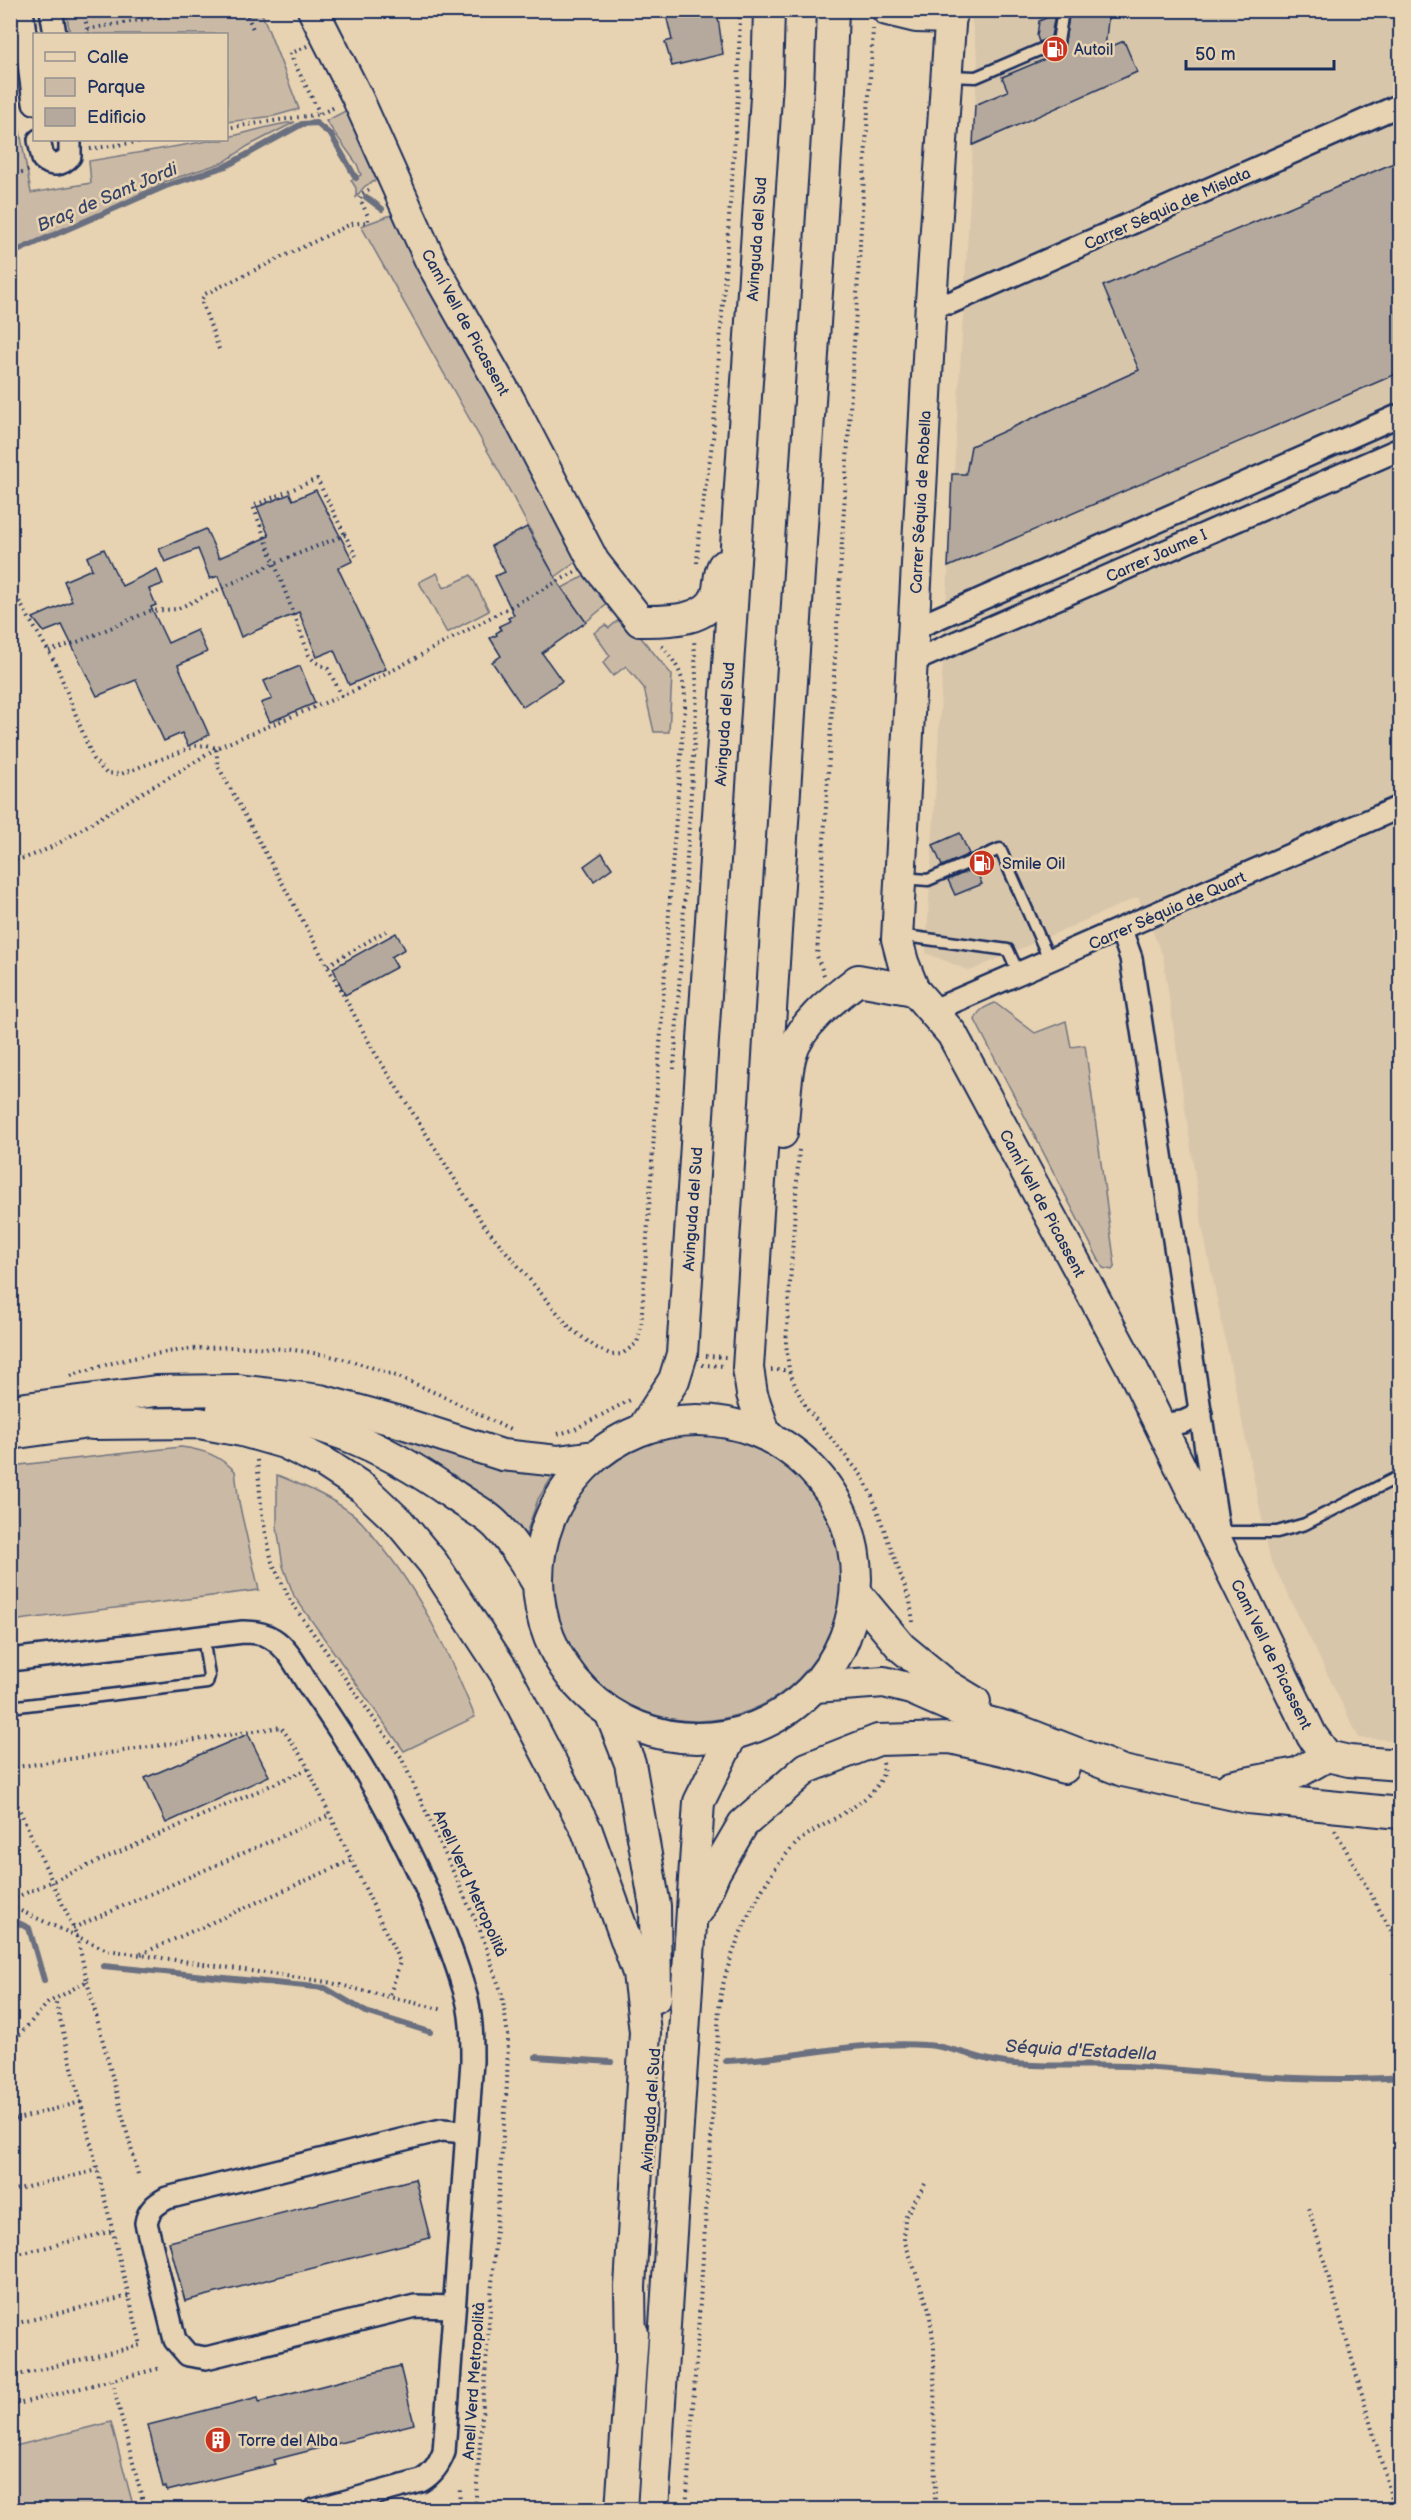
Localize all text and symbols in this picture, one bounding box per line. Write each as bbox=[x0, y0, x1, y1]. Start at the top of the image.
legend bbox=[33, 33, 228, 141]
scale bar bbox=[1186, 33, 1334, 71]
fuel station icon: Autoil bbox=[1040, 34, 1070, 64]
place label: Autoil bbox=[1074, 41, 1113, 60]
text: 50 m bbox=[1195, 44, 1236, 65]
text: Calle bbox=[87, 47, 129, 68]
text: Parque bbox=[87, 77, 145, 98]
text: Edificio bbox=[87, 107, 146, 128]
water label: Braç de Sant Jordi bbox=[34, 158, 181, 236]
street label: Carrer Séquia de Mislata bbox=[1081, 164, 1254, 255]
street label: Avinguda del Sud bbox=[744, 176, 771, 302]
street label: Camí Vell de Picassent bbox=[417, 246, 513, 399]
street label: Carrer Séquia de Robella bbox=[907, 410, 936, 594]
street label: Carrer Jaume I bbox=[1103, 526, 1210, 587]
street label: Avinguda del Sud bbox=[712, 661, 739, 787]
fuel station icon: Smile Oil bbox=[967, 848, 997, 878]
place label: Smile Oil bbox=[1002, 855, 1065, 874]
street label: Carrer Séquia de Quart bbox=[1086, 868, 1249, 955]
street label: Camí Vell de Picassent bbox=[995, 1127, 1089, 1281]
street label: Avinguda del Sud bbox=[680, 1146, 707, 1272]
street label: Camí Vell de Picassent bbox=[1226, 1577, 1315, 1733]
street label: Anell Verd Metropolità bbox=[429, 1807, 511, 1960]
water label: Séquia d'Estadella bbox=[1005, 2036, 1157, 2065]
street label: Avinguda del Sud bbox=[638, 2047, 665, 2173]
street label: Anell Verd Metropolità bbox=[459, 2301, 489, 2461]
building icon: Torre del Alba bbox=[203, 2425, 233, 2455]
place label: Torre del Alba bbox=[238, 2432, 338, 2451]

